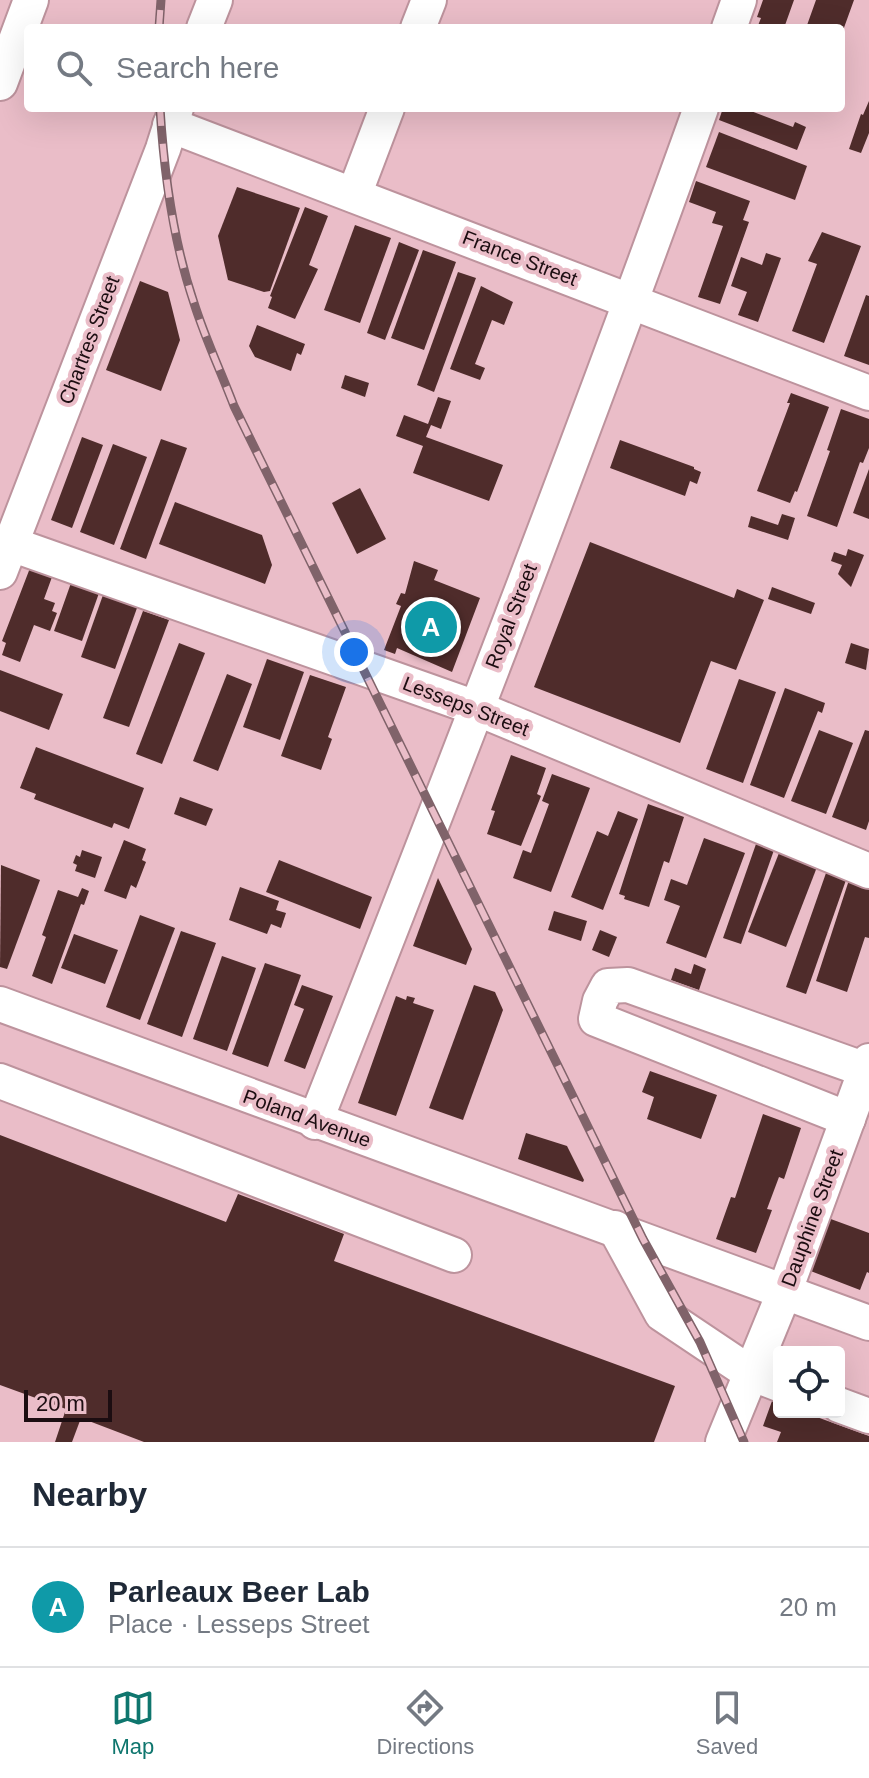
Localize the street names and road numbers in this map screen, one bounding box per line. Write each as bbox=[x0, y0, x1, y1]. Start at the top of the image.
street label: France Street bbox=[459, 226, 581, 290]
street label: Chartres Street bbox=[54, 272, 124, 407]
street label: Royal Street bbox=[481, 560, 541, 671]
street label: Lesseps Street bbox=[400, 672, 533, 740]
street label: Poland Avenue bbox=[240, 1085, 374, 1151]
street label: Dauphine Street bbox=[777, 1146, 847, 1290]

